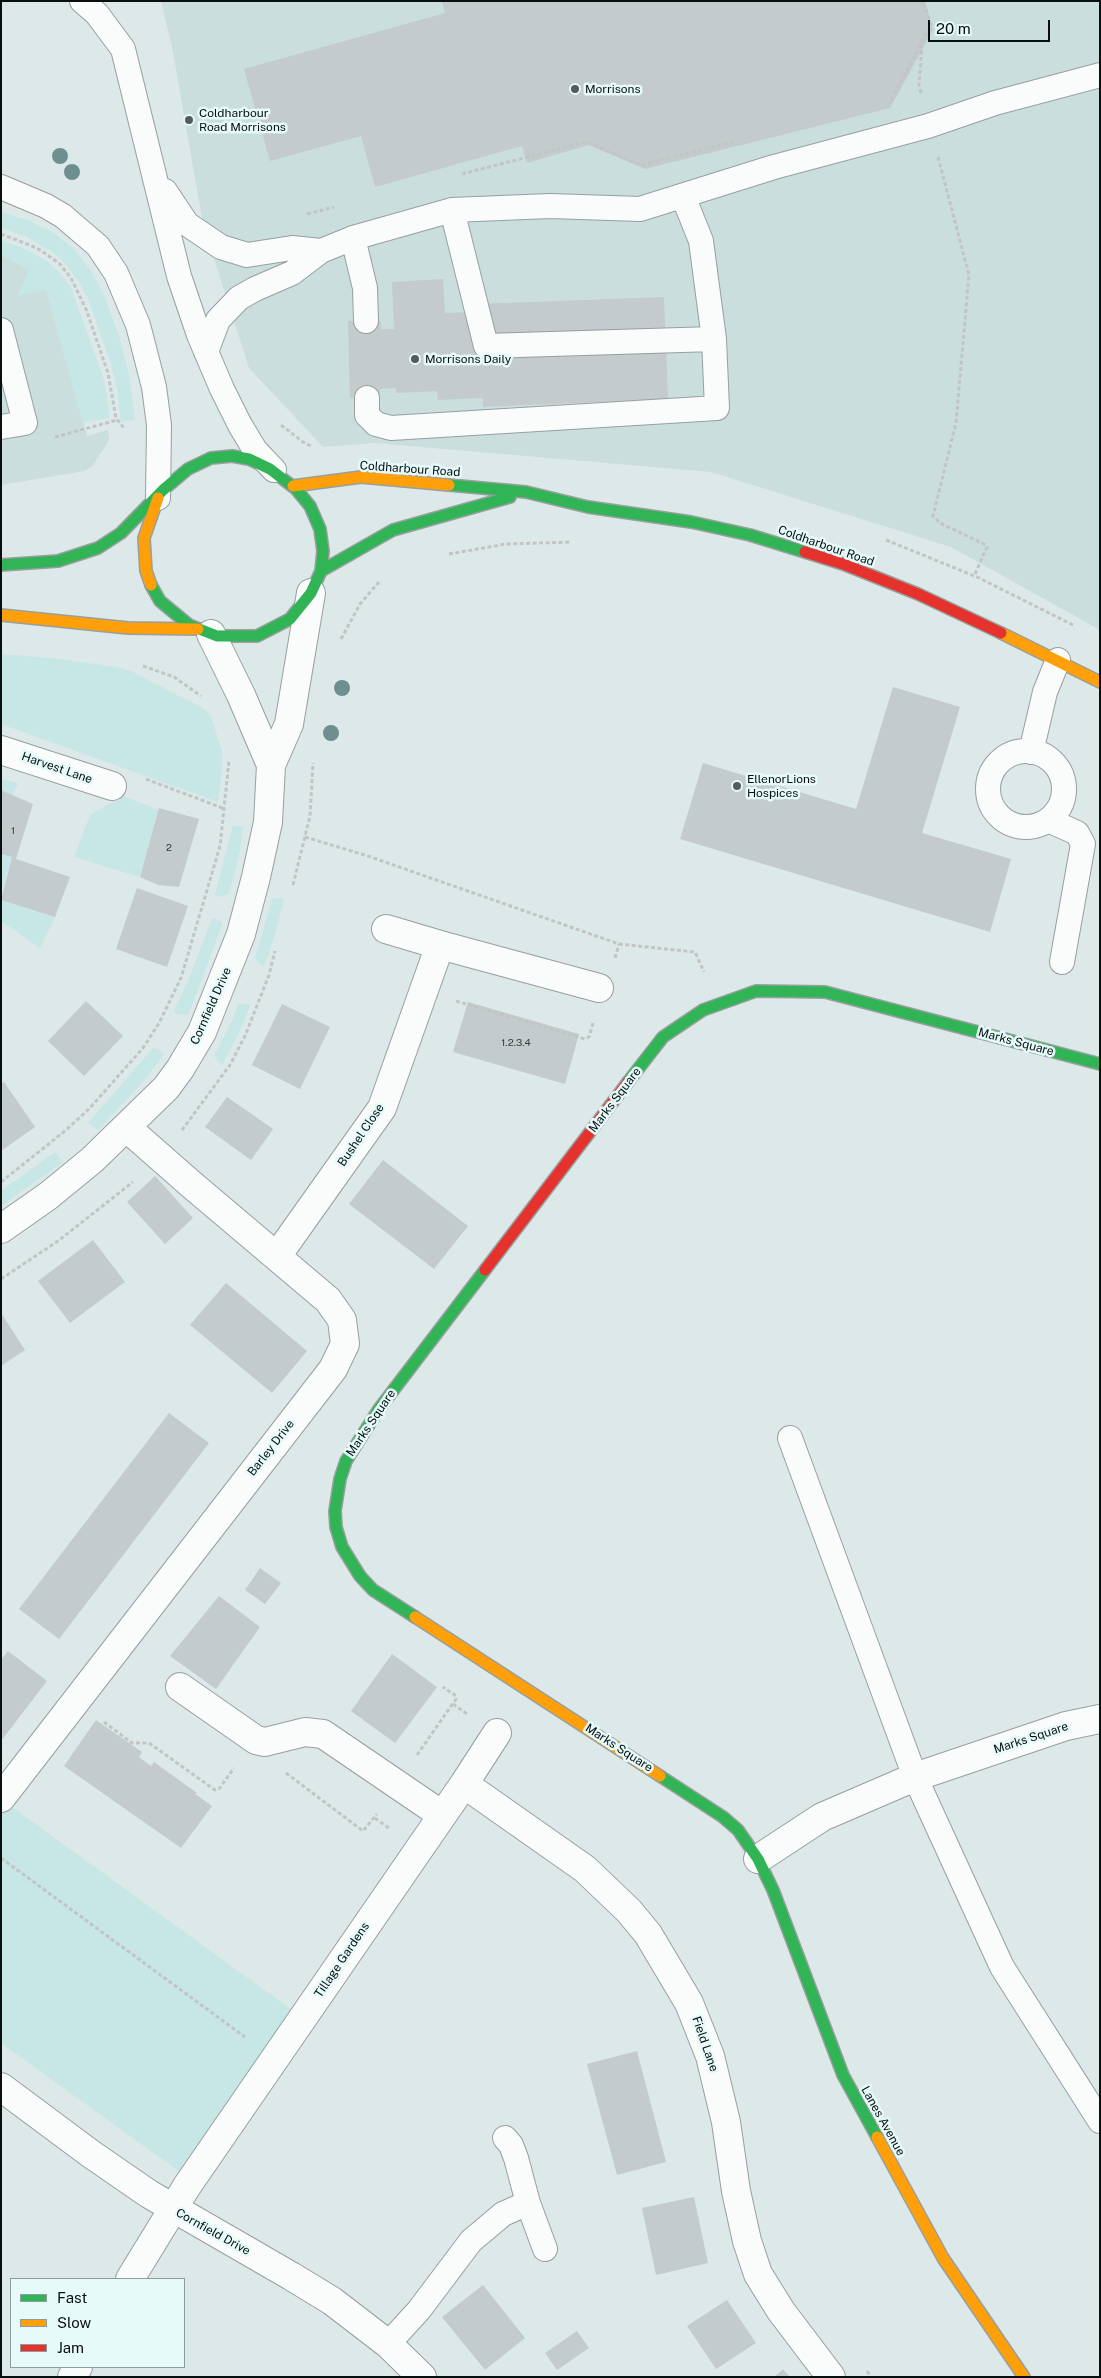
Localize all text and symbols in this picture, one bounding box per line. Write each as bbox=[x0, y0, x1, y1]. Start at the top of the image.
scale bar bbox=[931, 10, 1054, 42]
text: 20 m bbox=[936, 20, 971, 37]
place label: Morrisons bbox=[585, 82, 640, 96]
marker: Morrisons bbox=[569, 83, 581, 95]
place label: Coldharbour Road Morrisons bbox=[199, 106, 286, 134]
marker: Coldharbour Road Morrisons bbox=[183, 114, 195, 126]
place label: Morrisons Daily bbox=[425, 352, 511, 366]
marker: Morrisons Daily bbox=[409, 353, 421, 365]
street label: Coldharbour Road bbox=[359, 458, 461, 480]
street label: Coldharbour Road bbox=[776, 523, 876, 569]
street label: Harvest Lane bbox=[20, 749, 94, 787]
place label: EllenorLions Hospices bbox=[747, 772, 816, 800]
marker: EllenorLions Hospices bbox=[731, 780, 743, 792]
house number: 1 bbox=[11, 825, 15, 837]
house number: 2 bbox=[166, 842, 172, 854]
street label: Cornfield Drive bbox=[188, 965, 234, 1047]
street label: Marks Square bbox=[977, 1025, 1055, 1059]
house number: 1.2.3.4 bbox=[501, 1037, 531, 1049]
street label: Marks Square bbox=[586, 1065, 644, 1135]
street label: Bushel Close bbox=[335, 1101, 387, 1169]
street label: Marks Square bbox=[343, 1387, 399, 1459]
street label: Barley Drive bbox=[245, 1417, 297, 1479]
street label: Marks Square bbox=[992, 1719, 1070, 1757]
street label: Marks Square bbox=[583, 1721, 655, 1775]
street label: Tillage Gardens bbox=[311, 1920, 373, 2000]
street label: Field Lane bbox=[689, 2015, 721, 2073]
street label: Lanes Avenue bbox=[858, 2084, 908, 2158]
street label: Cornfield Drive bbox=[173, 2206, 253, 2258]
legend bbox=[10, 2278, 185, 2368]
text: Fast bbox=[57, 2289, 87, 2306]
text: Slow bbox=[57, 2314, 91, 2331]
text: Jam bbox=[57, 2339, 84, 2356]

